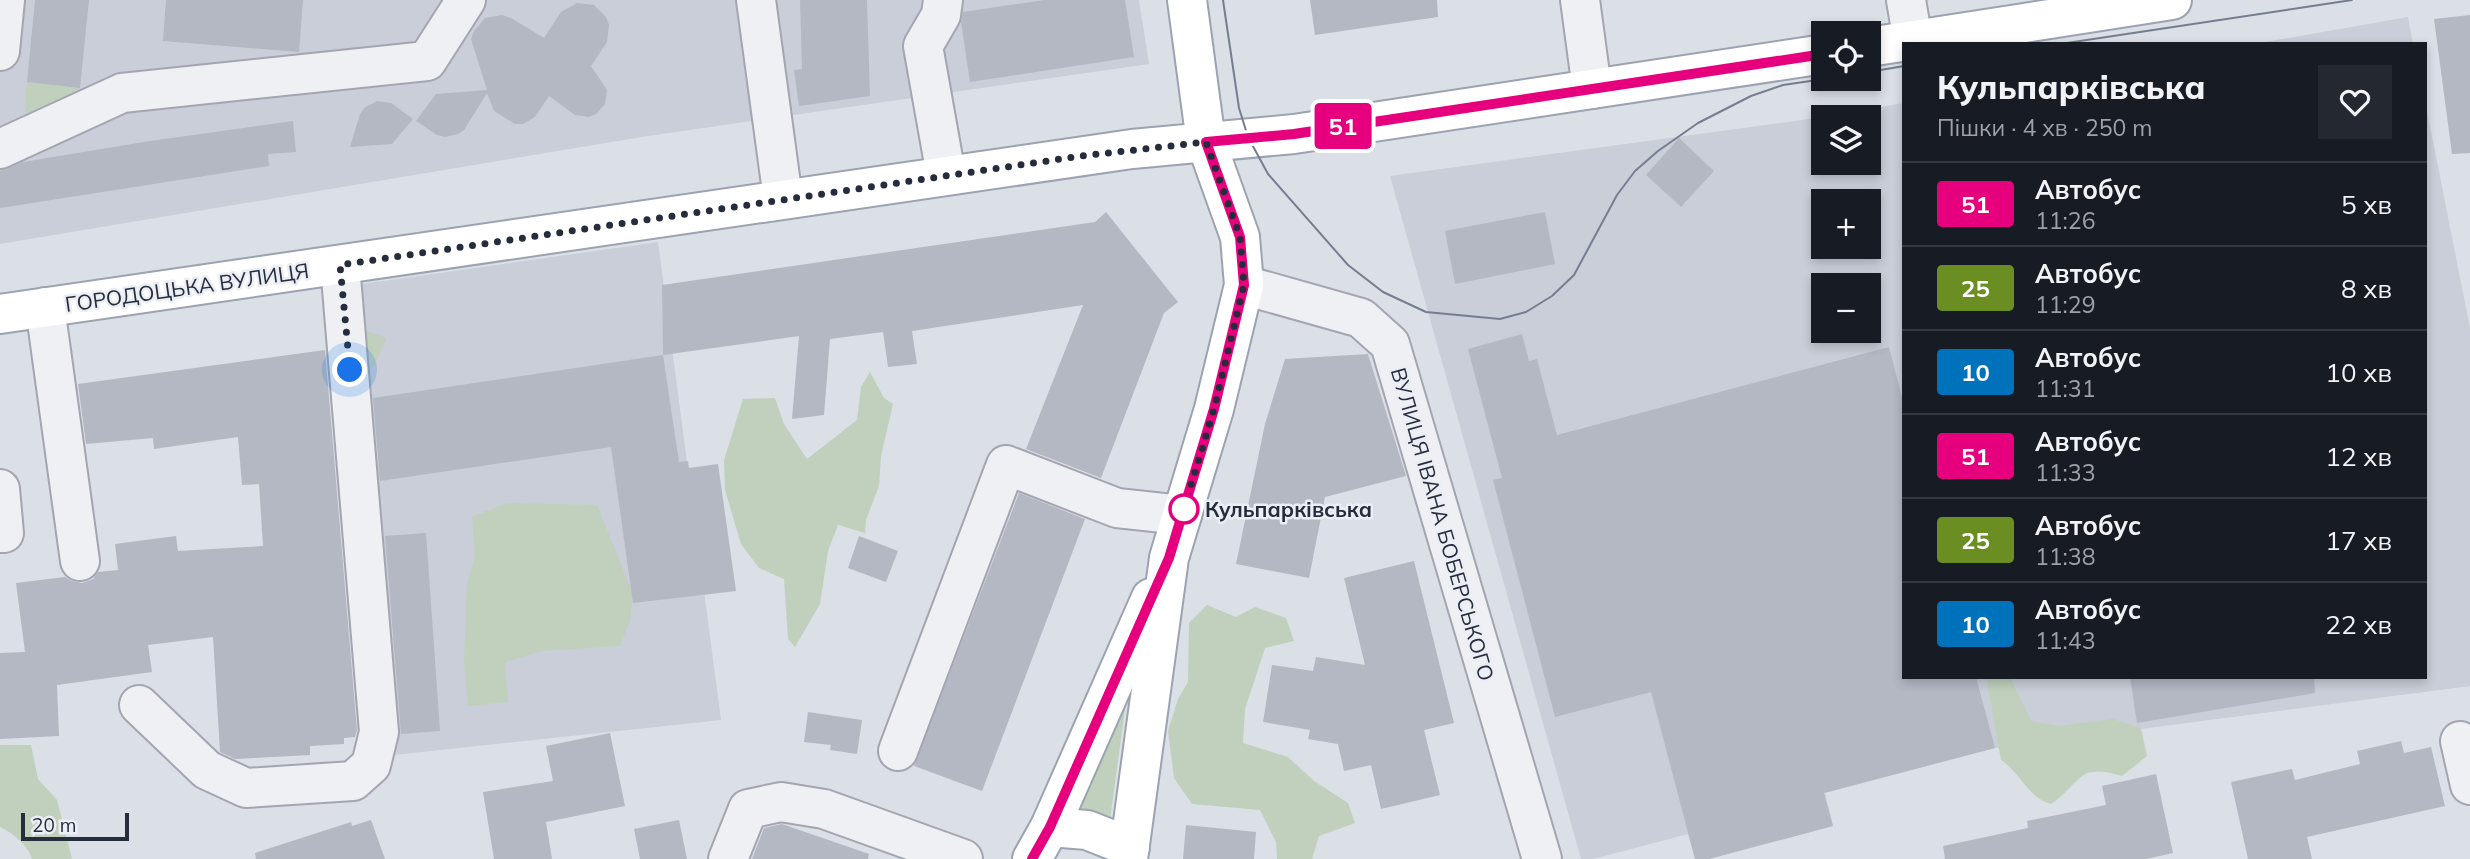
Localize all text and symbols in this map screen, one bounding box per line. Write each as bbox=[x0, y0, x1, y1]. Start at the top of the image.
map controls bbox=[1811, 21, 1881, 343]
button: locate bbox=[1811, 21, 1881, 91]
button: heart bbox=[2318, 65, 2392, 139]
text: Кульпарківська bbox=[1937, 66, 2205, 107]
line badge: 51 bbox=[1312, 103, 1374, 149]
button: layers bbox=[1811, 105, 1881, 175]
text: 51 bbox=[1329, 111, 1357, 141]
text: Пішки · 4 хв · 250 m bbox=[1937, 113, 2153, 142]
text: Автобус bbox=[2035, 173, 2141, 206]
text: 5 хв bbox=[2341, 188, 2392, 221]
button: + bbox=[1811, 189, 1881, 259]
text: 51 bbox=[1961, 189, 1990, 219]
text: 11:26 bbox=[2035, 206, 2095, 235]
street label: ГОРОДОЦЬКА ВУЛИЦЯ bbox=[63, 257, 311, 317]
text: Автобус bbox=[2035, 257, 2141, 290]
text: 8 хв bbox=[2341, 272, 2392, 305]
button: − bbox=[1811, 273, 1881, 343]
text: 25 bbox=[1961, 273, 1990, 303]
text: 11:29 bbox=[2035, 290, 2095, 319]
text: Автобус bbox=[2035, 341, 2141, 374]
your location bbox=[332, 352, 367, 387]
text: 10 хв bbox=[2325, 356, 2392, 389]
text: 10 bbox=[1961, 357, 1990, 387]
street label: ВУЛИЦЯ ІВАНА БОБЕРСЬКОГО bbox=[1386, 364, 1500, 684]
text: 11:31 bbox=[2035, 374, 2095, 403]
text: Автобус bbox=[2035, 425, 2141, 458]
text: 12 хв bbox=[2325, 440, 2392, 473]
text: 51 bbox=[1961, 441, 1990, 471]
text: 11:33 bbox=[2035, 458, 2095, 487]
marker: Кульпарківська bbox=[1169, 494, 1199, 524]
place label: Кульпарківська bbox=[1205, 496, 1372, 522]
text: Автобус bbox=[2035, 509, 2141, 542]
text: 17 хв bbox=[2325, 524, 2392, 557]
text: 25 bbox=[1961, 525, 1990, 555]
text: 11:38 bbox=[2035, 542, 2095, 571]
text: Автобус bbox=[2035, 593, 2141, 626]
text: 22 хв bbox=[2325, 608, 2392, 641]
text: 10 bbox=[1961, 609, 1990, 639]
text: 11:43 bbox=[2035, 626, 2095, 655]
scale bar bbox=[21, 810, 130, 842]
text: 20 m bbox=[32, 813, 76, 837]

